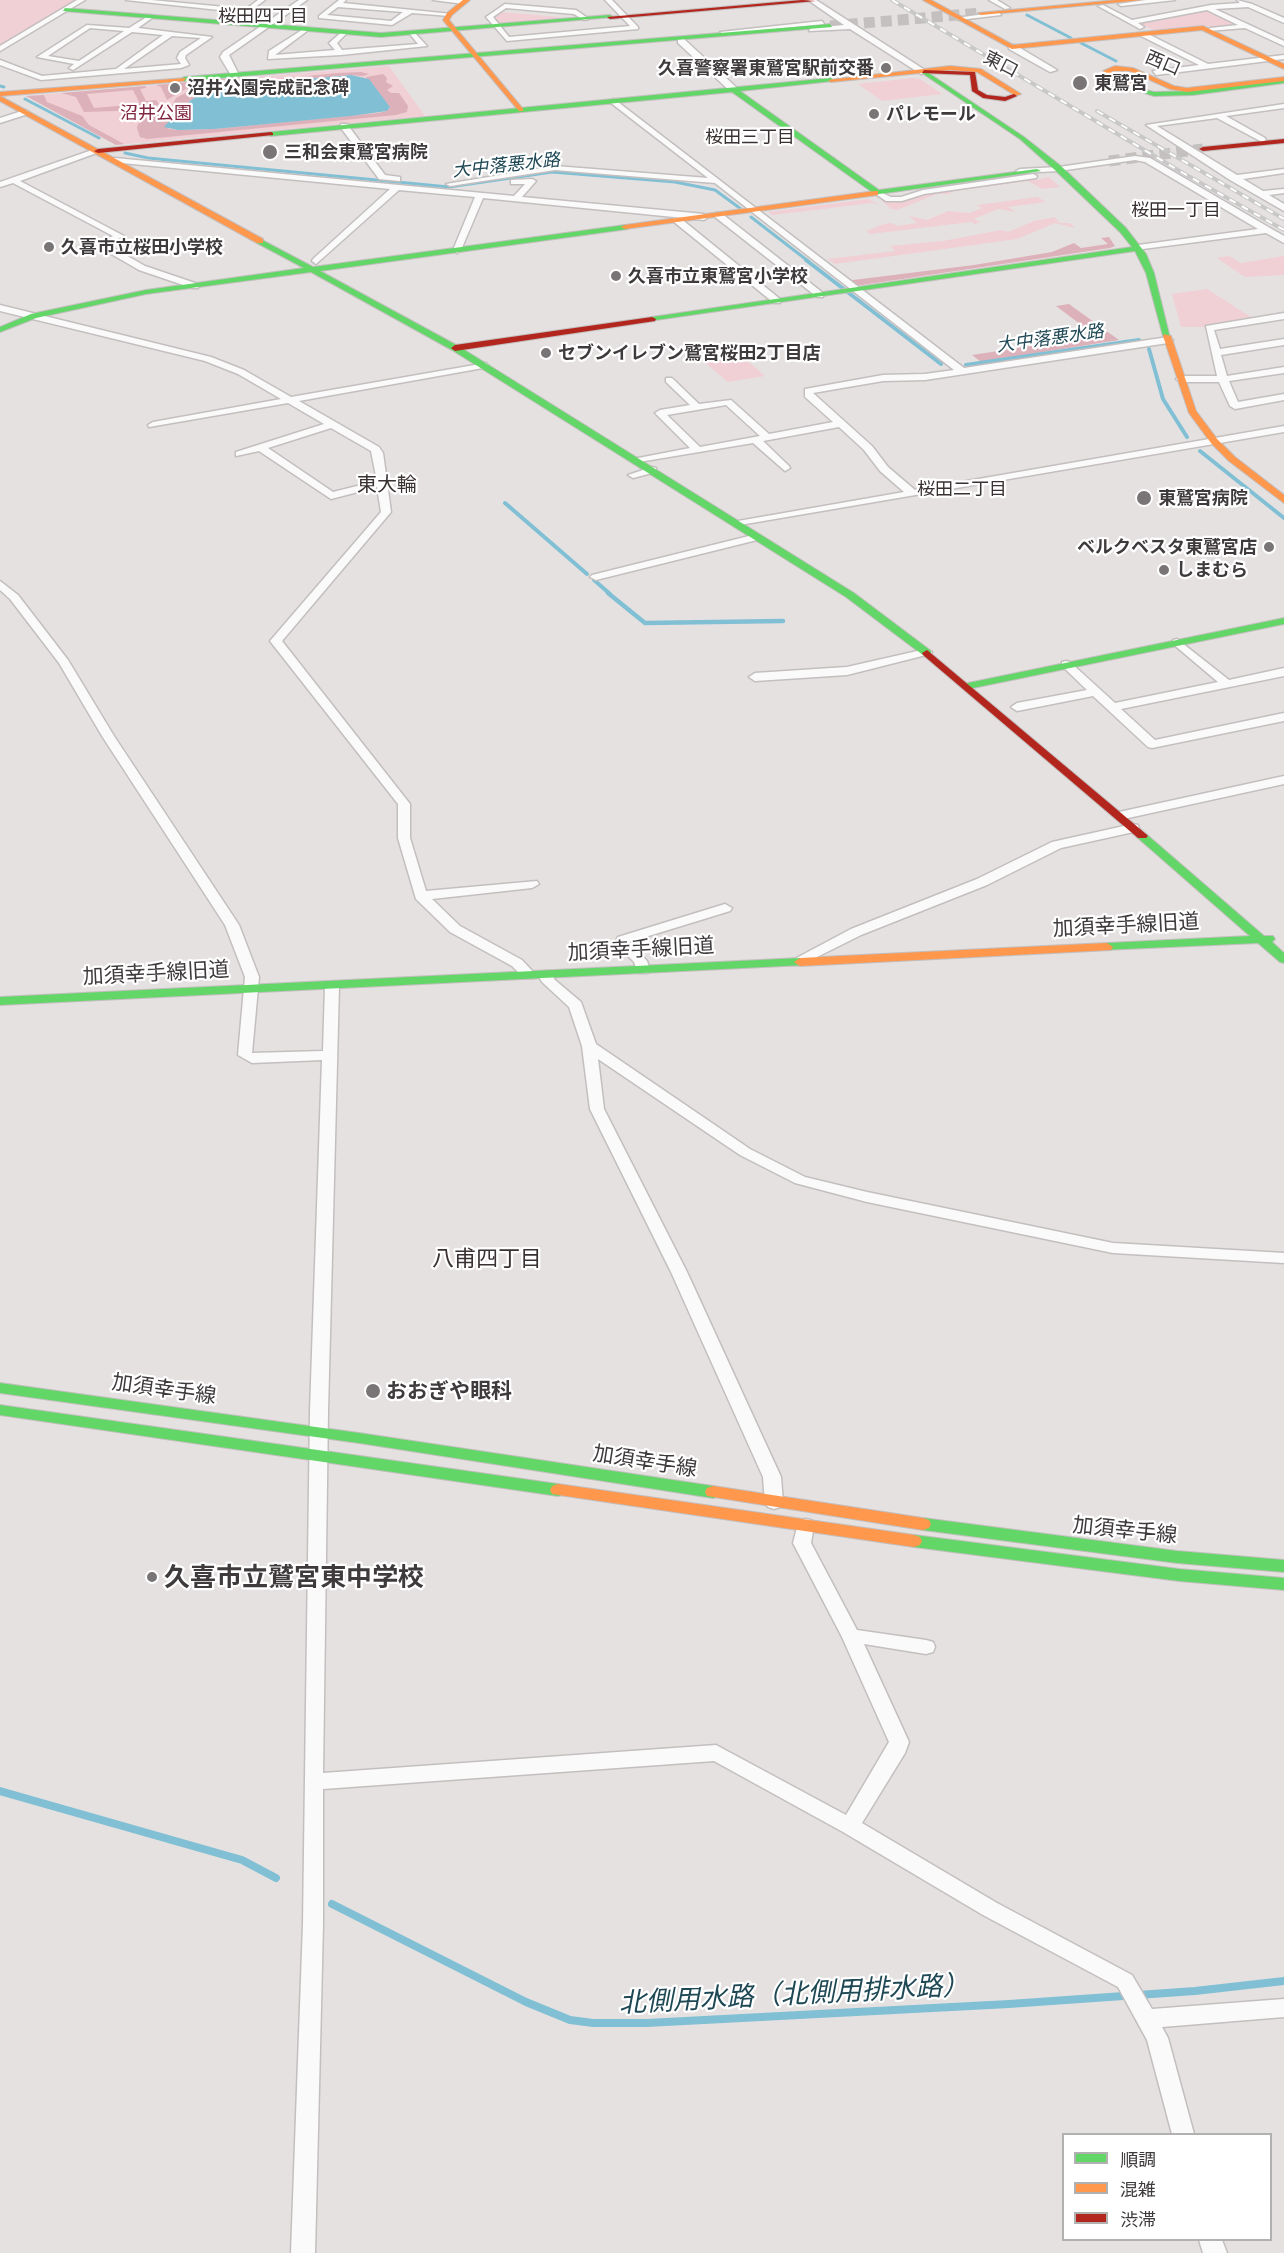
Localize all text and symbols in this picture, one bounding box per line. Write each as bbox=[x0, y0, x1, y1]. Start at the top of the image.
district label: 桜田四丁目 bbox=[218, 5, 308, 27]
street label: 東口 bbox=[980, 46, 1022, 82]
street label: 西口 bbox=[1142, 46, 1184, 80]
place label: 久喜警察署東鷲宮駅前交番 bbox=[658, 57, 874, 79]
marker: 久喜警察署東鷲宮駅前交番 bbox=[879, 61, 893, 75]
place label: 東鷲宮 bbox=[1094, 72, 1148, 94]
marker: 東鷲宮 bbox=[1071, 74, 1089, 92]
place label: 沼井公園完成記念碑 bbox=[187, 77, 349, 99]
marker: 沼井公園完成記念碑 bbox=[168, 81, 182, 95]
park label: 沼井公園 bbox=[120, 102, 192, 124]
place label: パレモール bbox=[886, 103, 976, 125]
marker: パレモール bbox=[867, 107, 881, 121]
district label: 桜田三丁目 bbox=[705, 126, 795, 148]
place label: 三和会東鷲宮病院 bbox=[284, 141, 428, 163]
marker: 三和会東鷲宮病院 bbox=[261, 143, 279, 161]
water label: 大中落悪水路 bbox=[451, 149, 561, 181]
district label: 桜田一丁目 bbox=[1131, 199, 1221, 221]
place label: 久喜市立桜田小学校 bbox=[61, 236, 223, 258]
marker: 久喜市立桜田小学校 bbox=[42, 240, 56, 254]
place label: 久喜市立東鷲宮小学校 bbox=[628, 265, 808, 287]
marker: 久喜市立東鷲宮小学校 bbox=[609, 269, 623, 283]
water label: 大中落悪水路 bbox=[995, 320, 1105, 356]
place label: セブンイレブン鷲宮桜田2丁目店 bbox=[558, 342, 820, 364]
marker: セブンイレブン鷲宮桜田2丁目店 bbox=[539, 346, 553, 360]
district label: 東大輪 bbox=[357, 472, 417, 496]
district label: 桜田二丁目 bbox=[917, 478, 1007, 500]
place label: 東鷲宮病院 bbox=[1158, 487, 1248, 509]
marker: 東鷲宮病院 bbox=[1135, 489, 1153, 507]
place label: ベルクベスタ東鷲宮店 bbox=[1077, 536, 1257, 558]
marker: ベルクベスタ東鷲宮店 bbox=[1262, 540, 1276, 554]
place label: しまむら bbox=[1176, 559, 1248, 581]
marker: しまむら bbox=[1157, 563, 1171, 577]
street label: 加須幸手線旧道 bbox=[1052, 909, 1200, 941]
street label: 加須幸手線旧道 bbox=[567, 933, 715, 965]
street label: 加須幸手線旧道 bbox=[82, 957, 230, 989]
district label: 八甫四丁目 bbox=[432, 1246, 542, 1272]
street label: 加須幸手線 bbox=[110, 1369, 218, 1409]
place label: おおぎや眼科 bbox=[386, 1378, 512, 1404]
marker: おおぎや眼科 bbox=[364, 1382, 382, 1400]
street label: 加須幸手線 bbox=[591, 1440, 699, 1482]
street label: 加須幸手線 bbox=[1071, 1512, 1179, 1548]
place label: 久喜市立鷲宮東中学校 bbox=[164, 1561, 424, 1593]
marker: 久喜市立鷲宮東中学校 bbox=[145, 1570, 159, 1584]
water label: 北側用水路（北側用排水路） bbox=[618, 1969, 970, 2019]
legend bbox=[1062, 2133, 1272, 2241]
text: 順調 bbox=[1120, 2148, 1156, 2170]
text: 混雑 bbox=[1120, 2178, 1156, 2200]
text: 渋滞 bbox=[1120, 2208, 1156, 2230]

